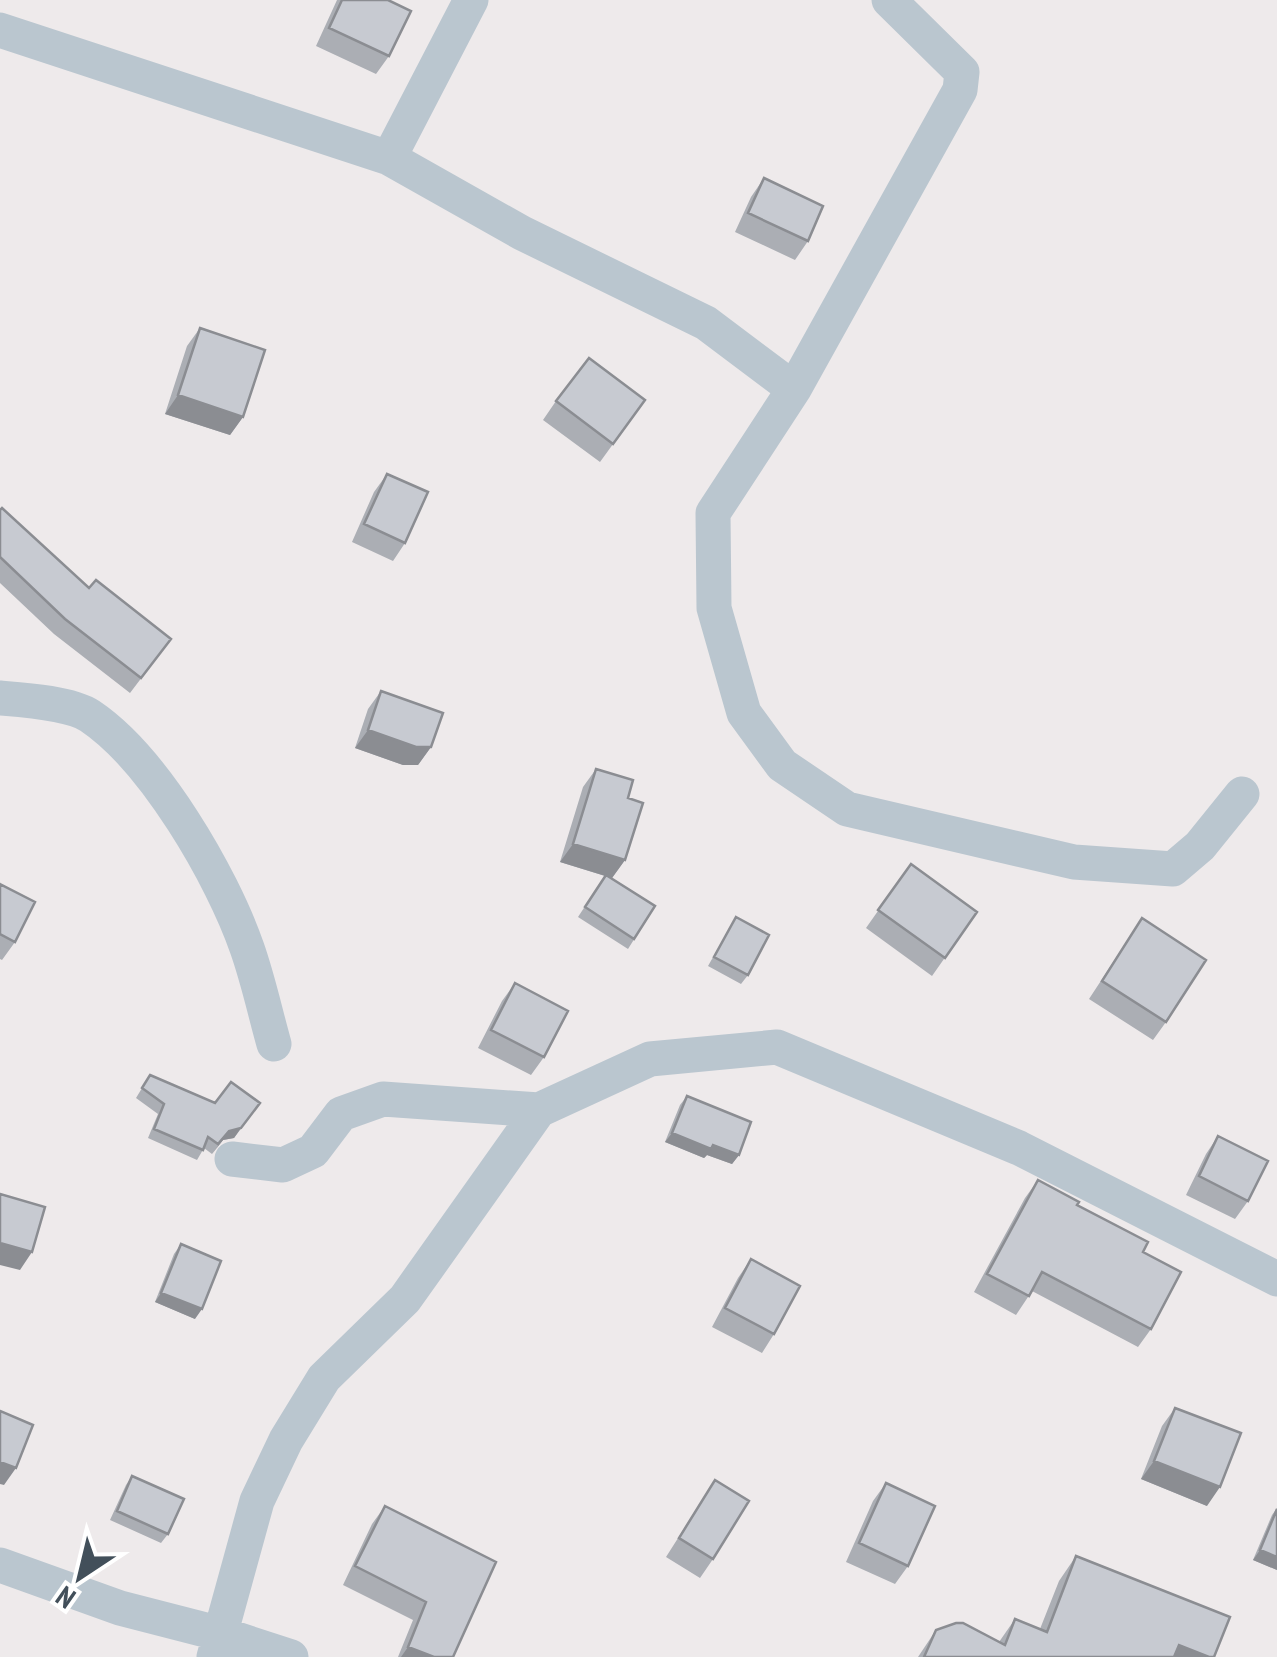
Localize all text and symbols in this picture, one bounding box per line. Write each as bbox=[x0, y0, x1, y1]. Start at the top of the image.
north arrow bbox=[30, 1527, 130, 1627]
text: N bbox=[49, 1578, 82, 1617]

